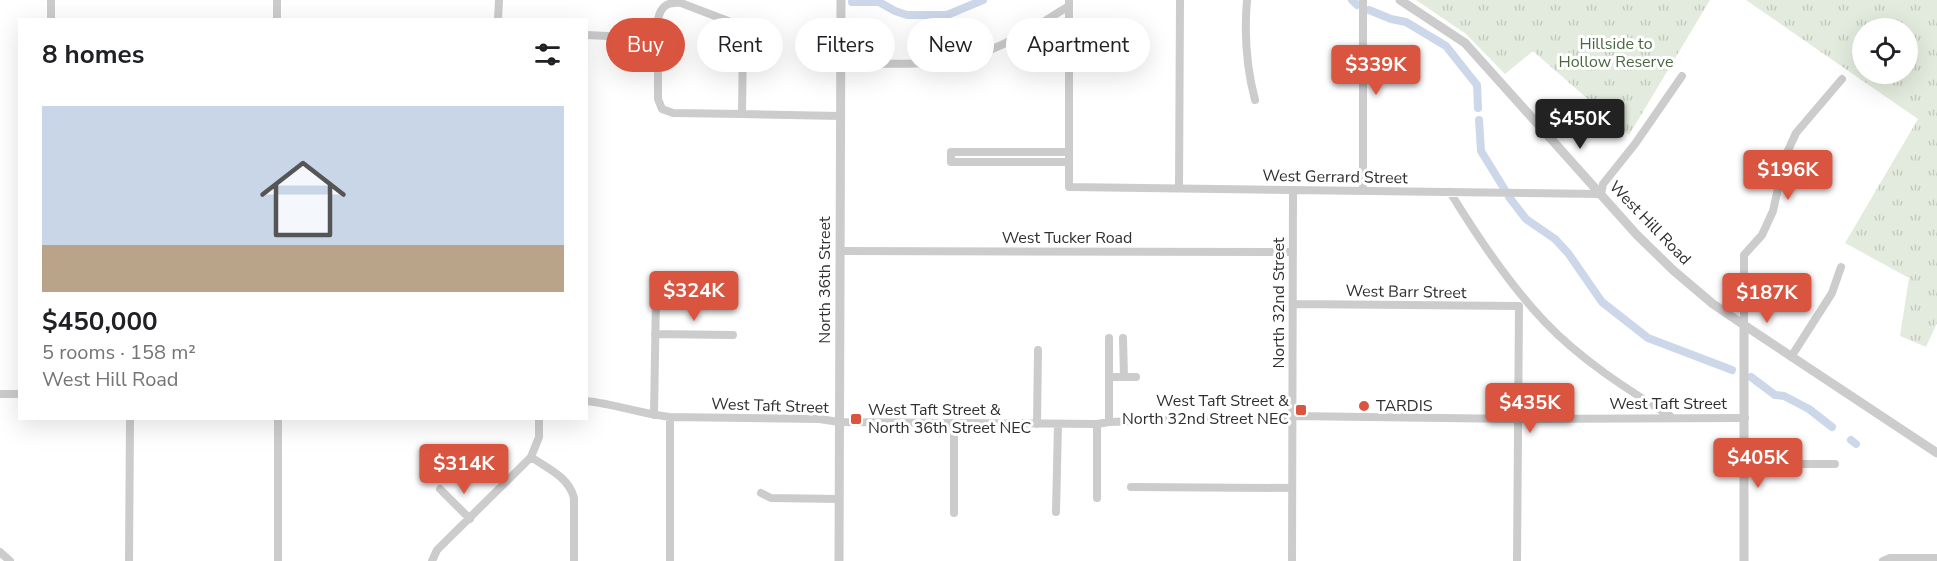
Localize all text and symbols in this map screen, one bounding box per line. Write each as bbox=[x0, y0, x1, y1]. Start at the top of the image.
chip: Buy bbox=[606, 18, 685, 72]
chip: Rent bbox=[697, 18, 783, 72]
chip: Filters bbox=[795, 18, 895, 72]
chip: New bbox=[907, 18, 994, 72]
chip: Apartment bbox=[1006, 18, 1150, 72]
map controls bbox=[1852, 18, 1918, 84]
button: locate bbox=[1852, 18, 1918, 84]
park label: Hillside to Hollow Reserve bbox=[1559, 33, 1673, 73]
text: 8 homes bbox=[42, 37, 144, 72]
icon: filters bbox=[531, 38, 564, 71]
pin: $339K bbox=[1334, 45, 1418, 96]
text: $339K bbox=[1345, 51, 1407, 78]
pin: $450K bbox=[1538, 99, 1622, 150]
text: $450K bbox=[1549, 105, 1611, 132]
icon: home bbox=[249, 145, 357, 253]
pin: $196K bbox=[1746, 150, 1830, 201]
text: $196K bbox=[1757, 156, 1819, 183]
street label: West Gerrard Street bbox=[1262, 165, 1408, 189]
street label: West Hill Road bbox=[1604, 176, 1696, 270]
street label: North 36th Street bbox=[814, 216, 836, 344]
street label: West Tucker Road bbox=[1002, 227, 1132, 249]
street label: North 32nd Street bbox=[1268, 237, 1290, 369]
pin: $324K bbox=[652, 271, 736, 322]
pin: $187K bbox=[1725, 273, 1809, 324]
text: $324K bbox=[663, 277, 725, 304]
text: $187K bbox=[1736, 279, 1798, 306]
street label: West Barr Street bbox=[1345, 280, 1467, 304]
text: $450,000 bbox=[42, 304, 158, 339]
text: 5 rooms · 158 m² bbox=[42, 339, 196, 366]
text: West Hill Road bbox=[42, 366, 179, 393]
pin: $435K bbox=[1488, 383, 1572, 434]
text: $435K bbox=[1499, 389, 1561, 416]
place label: West Taft Street & North 32nd Street NEC bbox=[1122, 390, 1289, 430]
street label: West Taft Street bbox=[711, 393, 830, 419]
street label: West Taft Street bbox=[1609, 393, 1727, 415]
place label: TARDIS bbox=[1376, 395, 1433, 417]
place label: West Taft Street & North 36th Street NEC bbox=[868, 399, 1032, 439]
marker: TARDIS bbox=[1357, 399, 1371, 413]
marker: West Taft Street & North 32nd Street NEC bbox=[1294, 403, 1308, 417]
marker: West Taft Street & North 36th Street NEC bbox=[849, 412, 863, 426]
pin: $405K bbox=[1716, 438, 1800, 489]
pin: $314K bbox=[422, 444, 506, 495]
text: $405K bbox=[1727, 444, 1789, 471]
text: $314K bbox=[433, 450, 495, 477]

